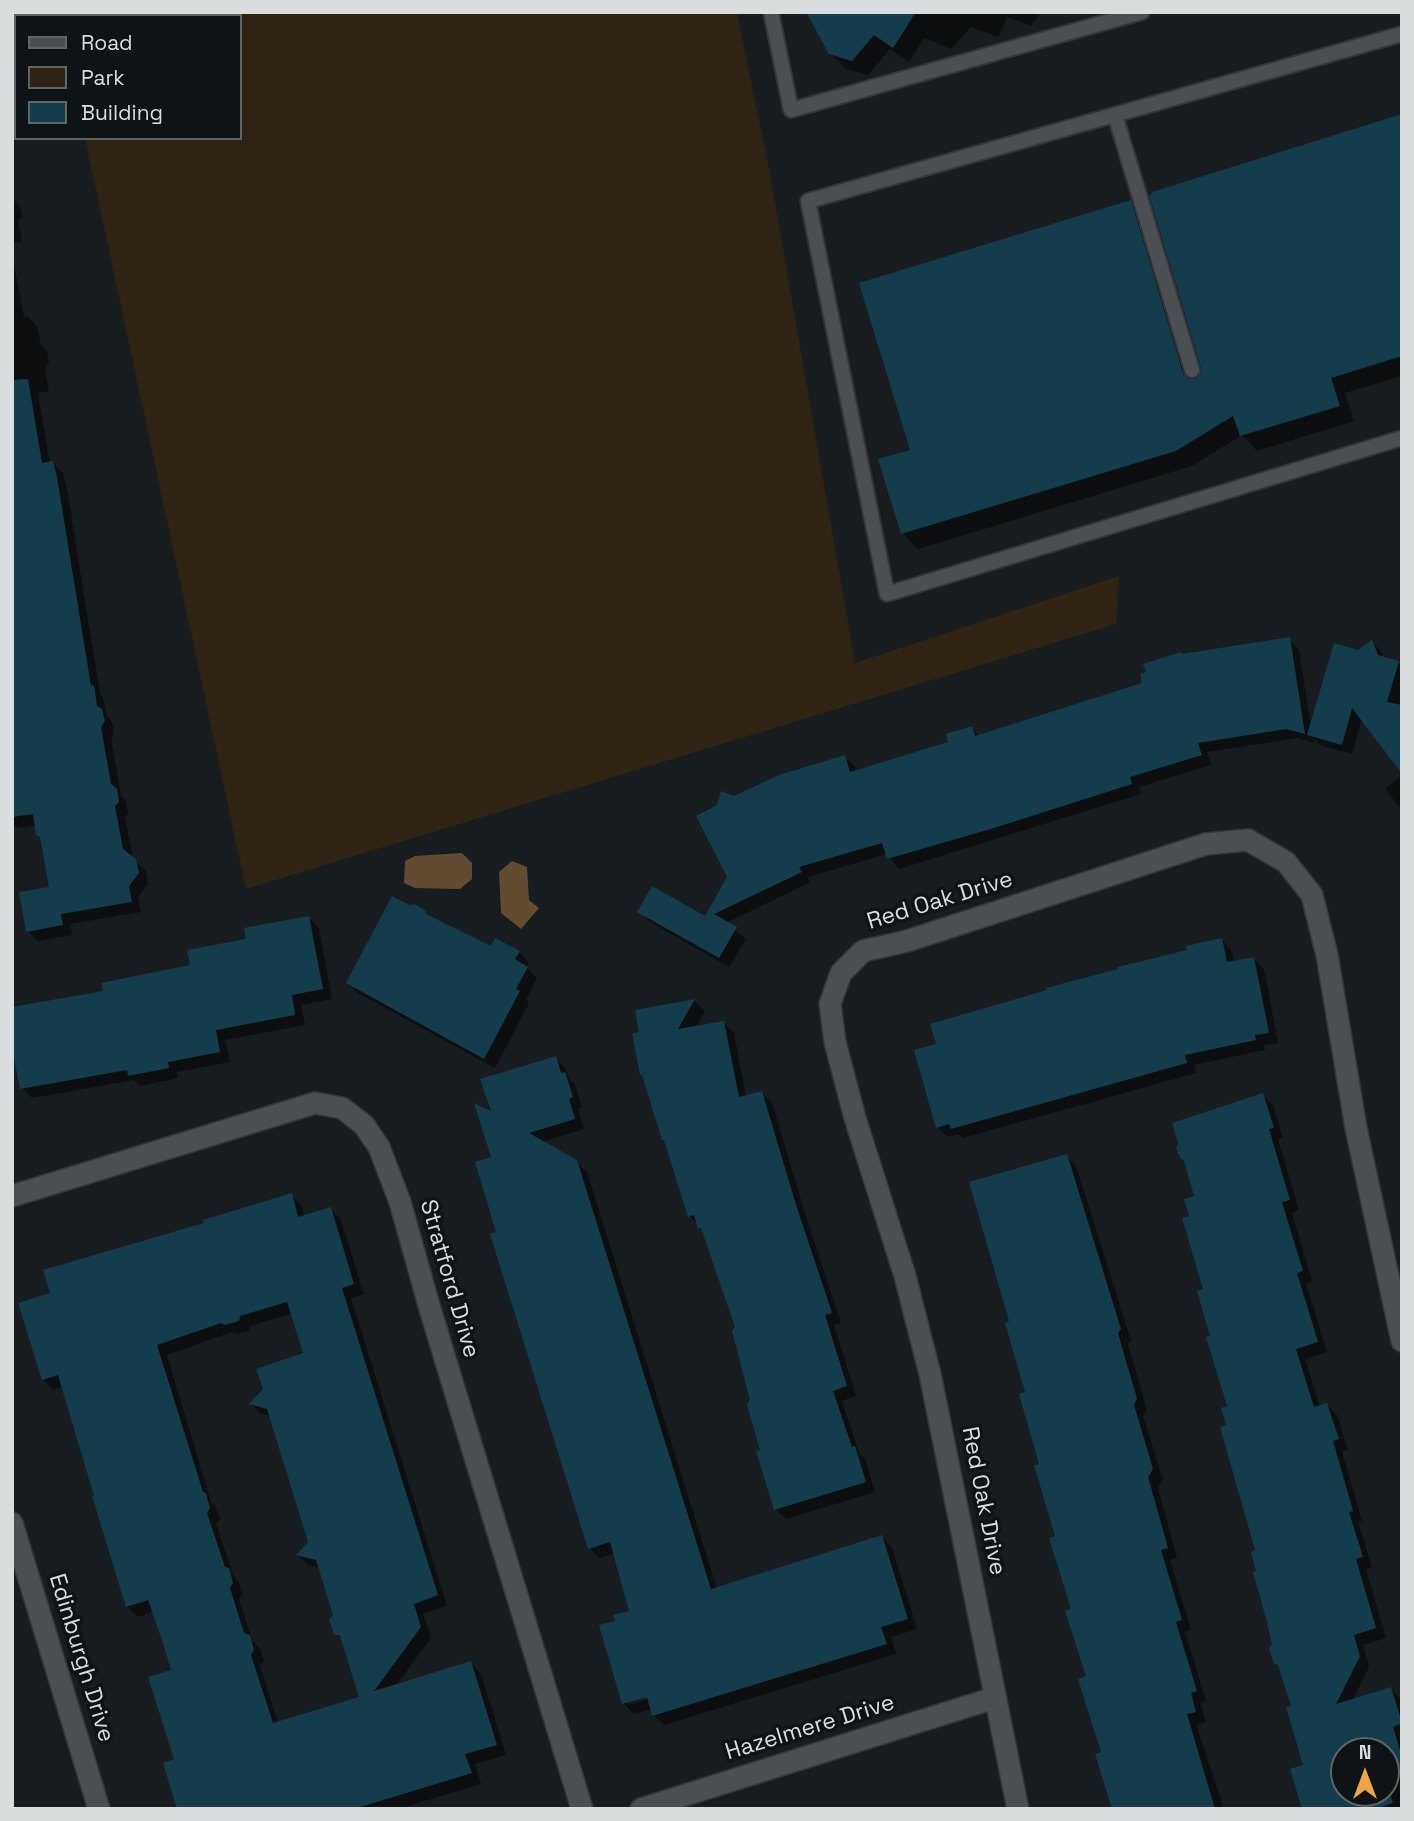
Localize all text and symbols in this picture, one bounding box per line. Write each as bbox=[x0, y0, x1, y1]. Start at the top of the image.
legend bbox=[14, 14, 242, 140]
text: Road bbox=[81, 29, 133, 56]
text: Park bbox=[81, 64, 125, 91]
text: Building bbox=[81, 99, 163, 126]
street label: Red Oak Drive bbox=[864, 866, 1016, 936]
street label: Stratford Drive bbox=[413, 1197, 485, 1361]
street label: Red Oak Drive bbox=[955, 1424, 1011, 1578]
street label: Edinburgh Drive bbox=[42, 1571, 120, 1745]
street label: Hazelmere Drive bbox=[722, 1689, 898, 1767]
north arrow bbox=[1330, 1737, 1400, 1807]
text: N bbox=[1359, 1740, 1371, 1765]

